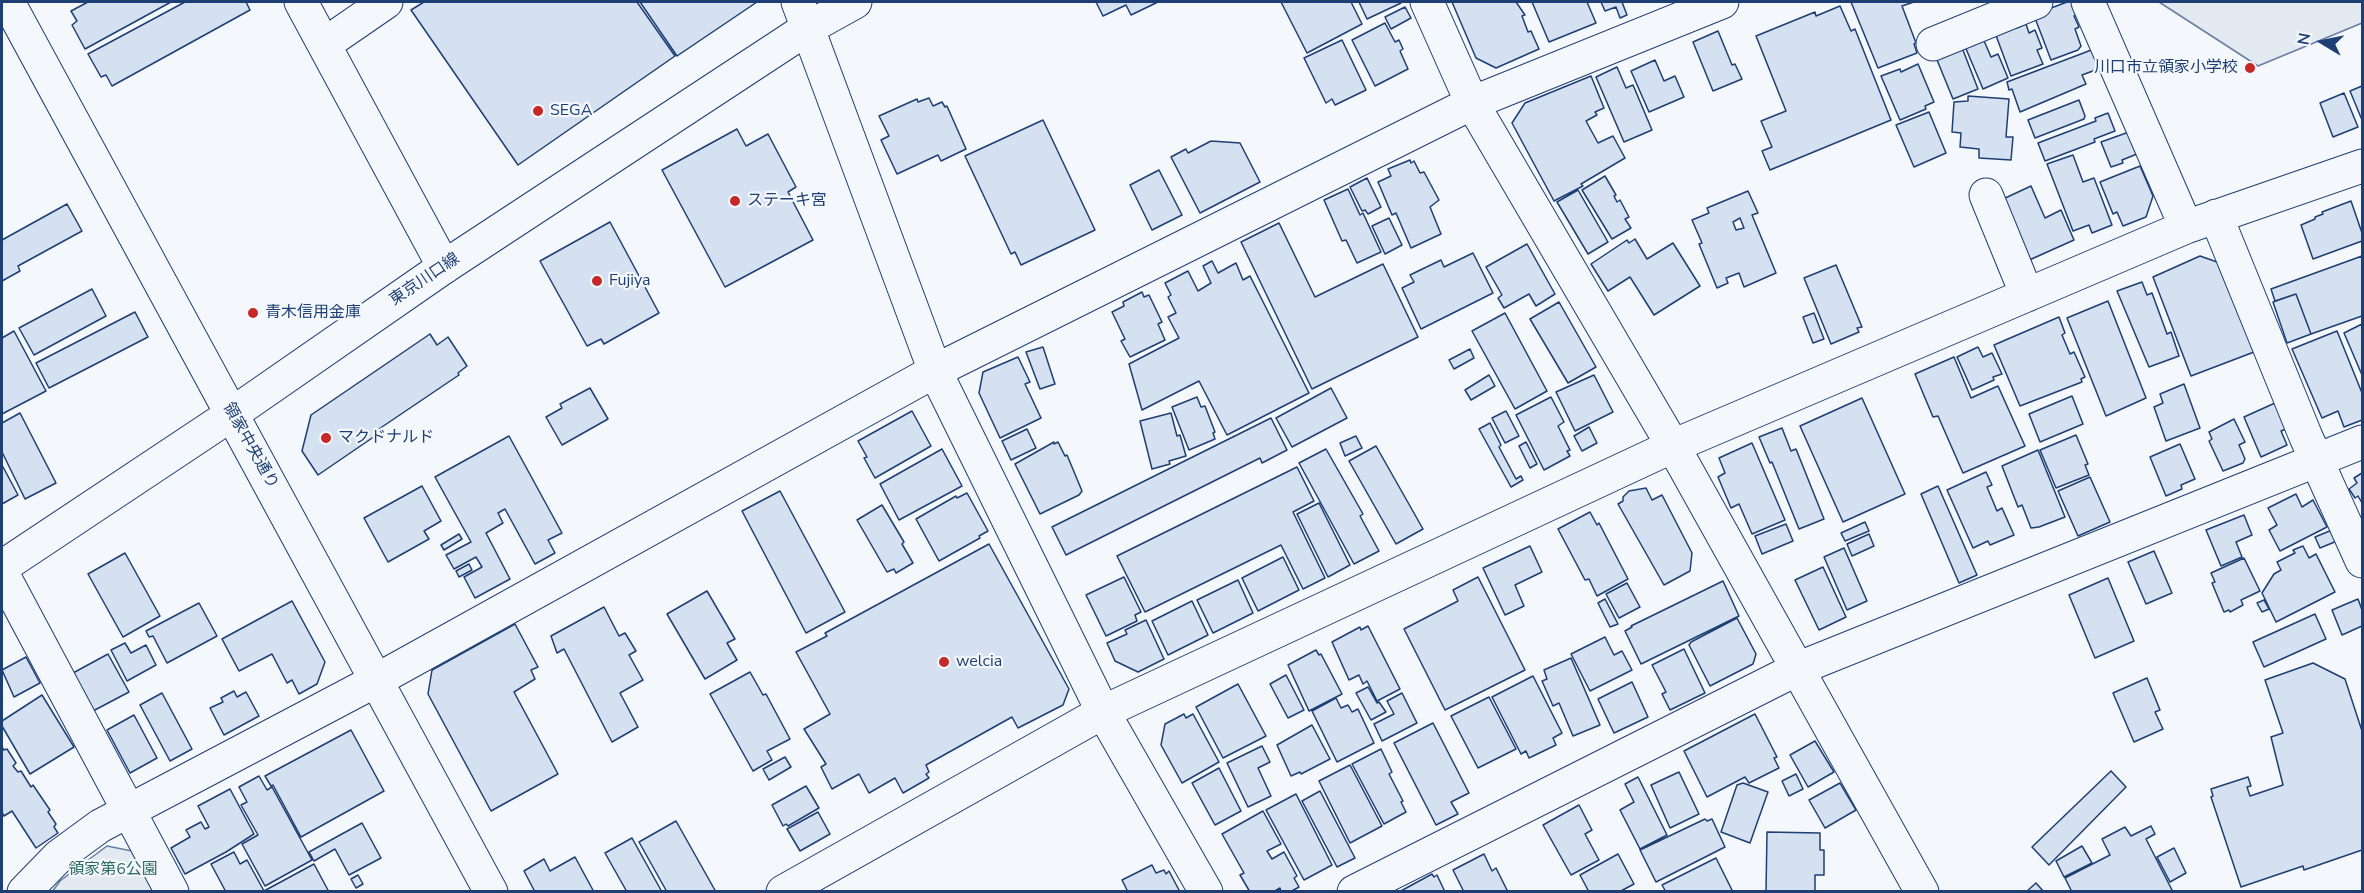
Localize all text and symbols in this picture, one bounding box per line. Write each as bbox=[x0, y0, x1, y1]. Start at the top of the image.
north arrow bbox=[2292, 12, 2352, 72]
text: N bbox=[2292, 31, 2316, 47]
place label: 川口市立領家小学校 bbox=[2094, 58, 2238, 78]
marker: 川口市立領家小学校 bbox=[2243, 61, 2257, 75]
place label: SEGA bbox=[550, 101, 592, 121]
marker: SEGA bbox=[531, 104, 545, 118]
place label: ステーキ宮 bbox=[747, 191, 827, 211]
marker: ステーキ宮 bbox=[728, 194, 742, 208]
street label: 東京川口線 bbox=[386, 250, 464, 310]
place label: Fujiya bbox=[609, 271, 651, 291]
marker: Fujiya bbox=[590, 274, 604, 288]
place label: 青木信用金庫 bbox=[265, 303, 361, 323]
marker: 青木信用金庫 bbox=[246, 306, 260, 320]
street label: 領家中央通り bbox=[218, 399, 282, 493]
place label: マクドナルド bbox=[338, 428, 434, 448]
marker: マクドナルド bbox=[319, 431, 333, 445]
place label: welcia bbox=[956, 652, 1002, 672]
marker: welcia bbox=[937, 655, 951, 669]
park label: 領家第6公園 bbox=[68, 860, 158, 880]

